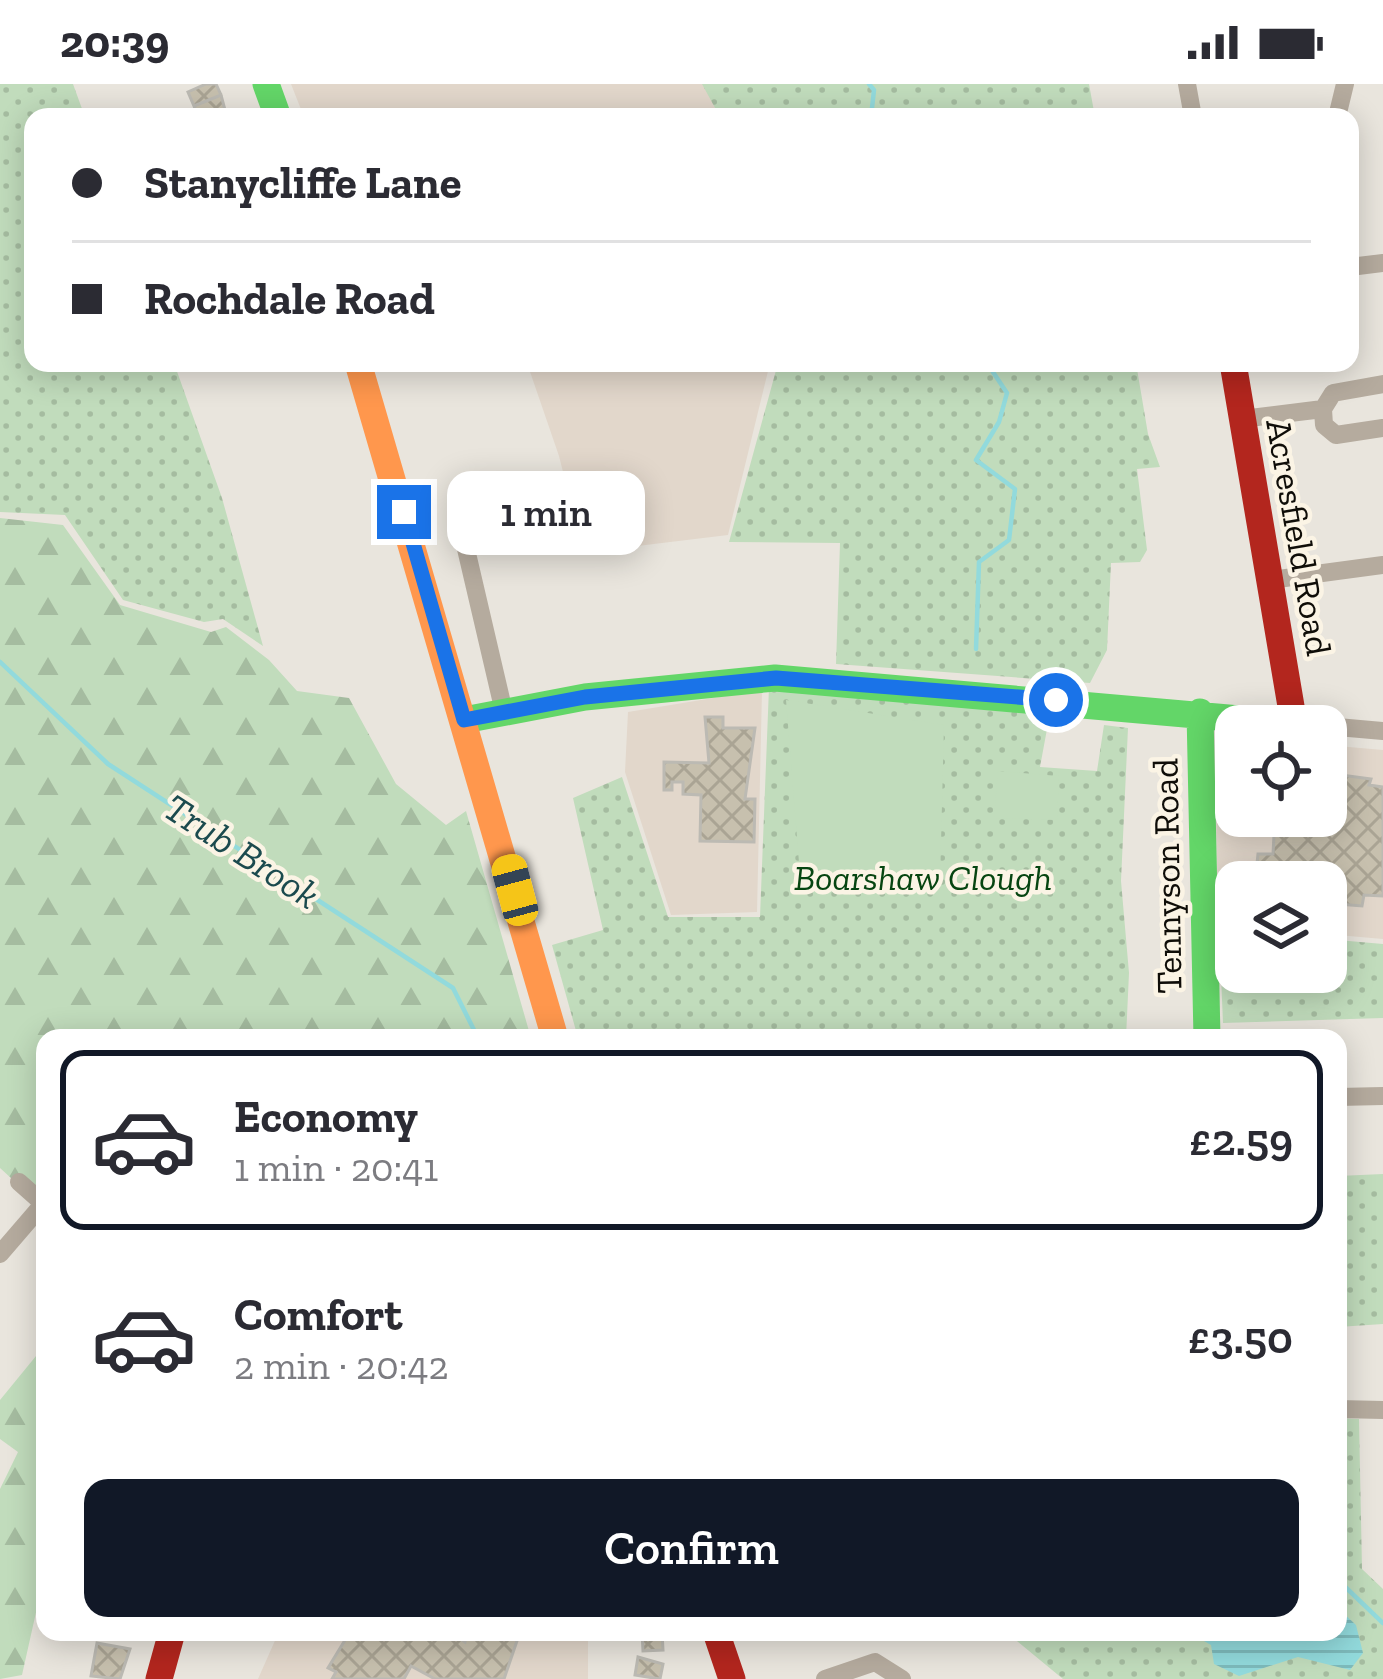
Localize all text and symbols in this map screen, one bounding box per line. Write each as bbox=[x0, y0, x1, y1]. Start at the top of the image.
text: 20:39 bbox=[60, 15, 169, 69]
text: Stanycliffe Lane bbox=[144, 156, 461, 210]
text: Rochdale Road bbox=[144, 272, 435, 326]
street label: Acresfield Road bbox=[1257, 415, 1341, 659]
callout: 1 min bbox=[446, 470, 644, 554]
route end bbox=[377, 485, 431, 539]
text: 1 min bbox=[500, 489, 592, 536]
route start bbox=[1029, 673, 1083, 727]
map controls bbox=[1215, 705, 1347, 993]
button: locate bbox=[1215, 705, 1347, 837]
street label: Tennyson Road bbox=[1143, 758, 1191, 994]
water label: Trub Brook bbox=[156, 783, 328, 919]
car bbox=[488, 851, 542, 929]
park label: Boarshaw Clough bbox=[794, 856, 1052, 899]
button: layers bbox=[1215, 861, 1347, 993]
icon: car bbox=[90, 1086, 198, 1194]
text: Economy bbox=[234, 1090, 418, 1144]
text: £2.59 bbox=[1189, 1113, 1293, 1167]
text: 1 min · 20:41 bbox=[234, 1144, 438, 1191]
icon: car bbox=[90, 1284, 198, 1392]
text: Comfort bbox=[234, 1288, 402, 1342]
text: £3.50 bbox=[1188, 1311, 1293, 1365]
text: 2 min · 20:42 bbox=[234, 1342, 449, 1389]
button: Confirm bbox=[84, 1479, 1299, 1617]

